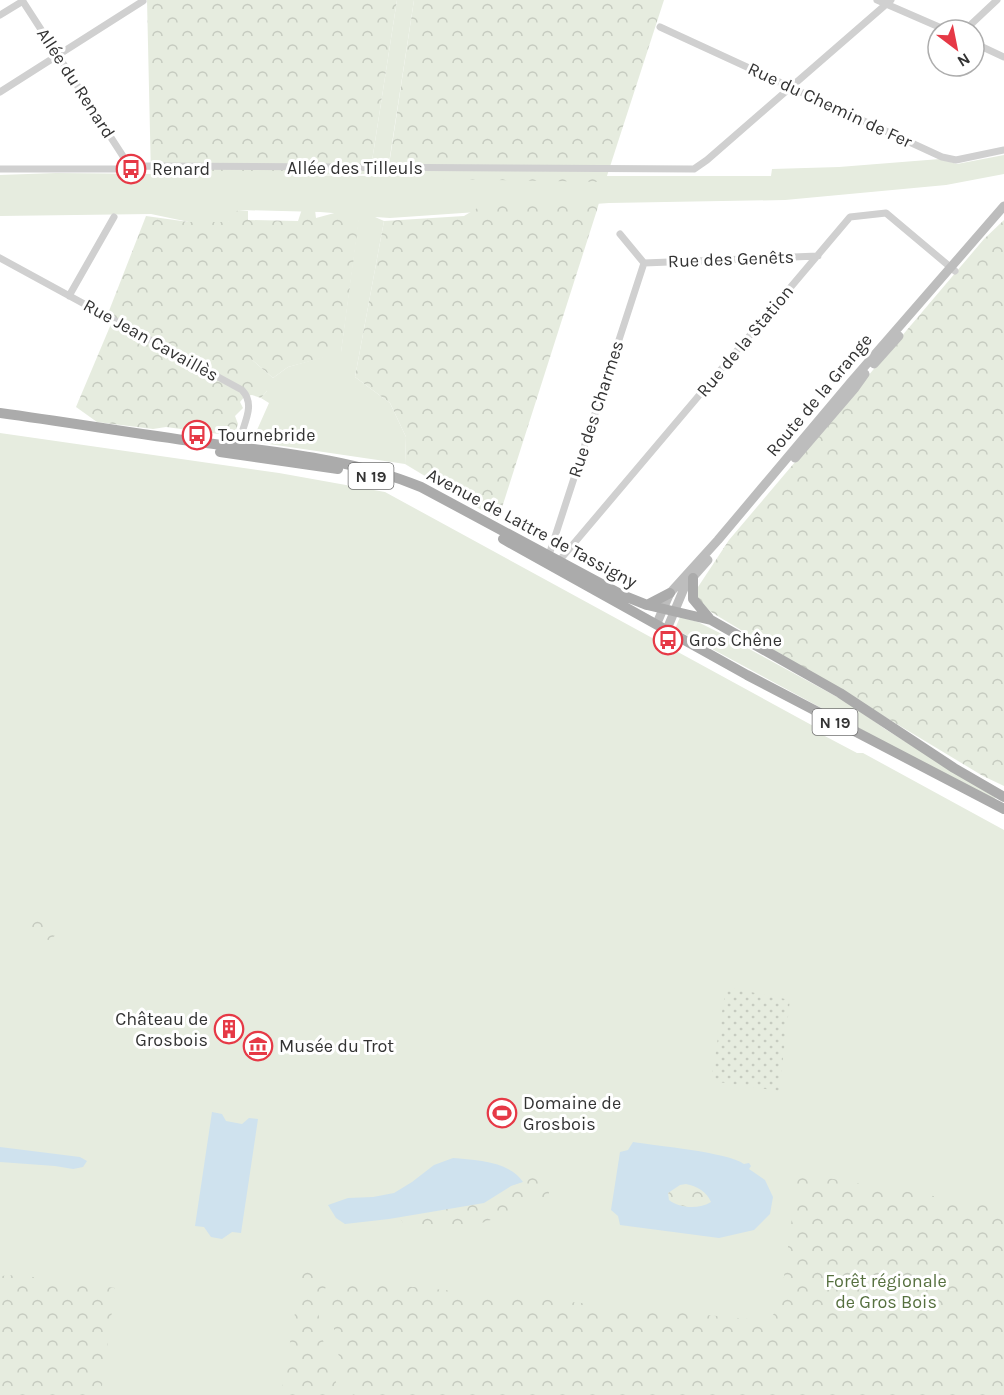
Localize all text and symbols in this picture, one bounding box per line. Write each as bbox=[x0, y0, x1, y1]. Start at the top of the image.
north arrow bbox=[926, 18, 986, 78]
street label: Allée du Renard bbox=[32, 24, 120, 142]
text: N bbox=[954, 49, 974, 71]
street label: Rue du Chemin de Fer bbox=[744, 57, 916, 153]
bus stop icon: Renard bbox=[115, 153, 147, 185]
street label: Allée des Tilleuls bbox=[287, 157, 423, 179]
place label: Renard bbox=[152, 158, 210, 180]
street label: Rue des Genêts bbox=[668, 246, 794, 272]
street label: Rue de la Station bbox=[692, 281, 798, 401]
street label: Rue Jean Cavaillès bbox=[80, 294, 222, 386]
street label: Route de la Grange bbox=[761, 329, 877, 461]
street label: Rue des Charmes bbox=[563, 338, 629, 480]
bus stop icon: Tournebride bbox=[181, 419, 213, 451]
place label: Tournebride bbox=[218, 424, 315, 446]
road number: N 19 bbox=[348, 463, 394, 489]
street label: Avenue de Lattre de Tassigny bbox=[423, 463, 641, 593]
bus stop icon: Gros Chêne bbox=[652, 624, 684, 656]
place label: Gros Chêne bbox=[689, 629, 782, 651]
road number: N 19 bbox=[812, 709, 858, 735]
place label: Château de Grosbois bbox=[115, 1008, 208, 1051]
building icon: Château de Grosbois bbox=[213, 1013, 245, 1045]
museum icon: Musée du Trot bbox=[242, 1030, 274, 1062]
place label: Musée du Trot bbox=[279, 1035, 394, 1057]
place label: Domaine de Grosbois bbox=[523, 1092, 621, 1135]
sports icon: Domaine de Grosbois bbox=[486, 1097, 518, 1129]
park label: Forêt régionale de Gros Bois bbox=[825, 1270, 947, 1313]

